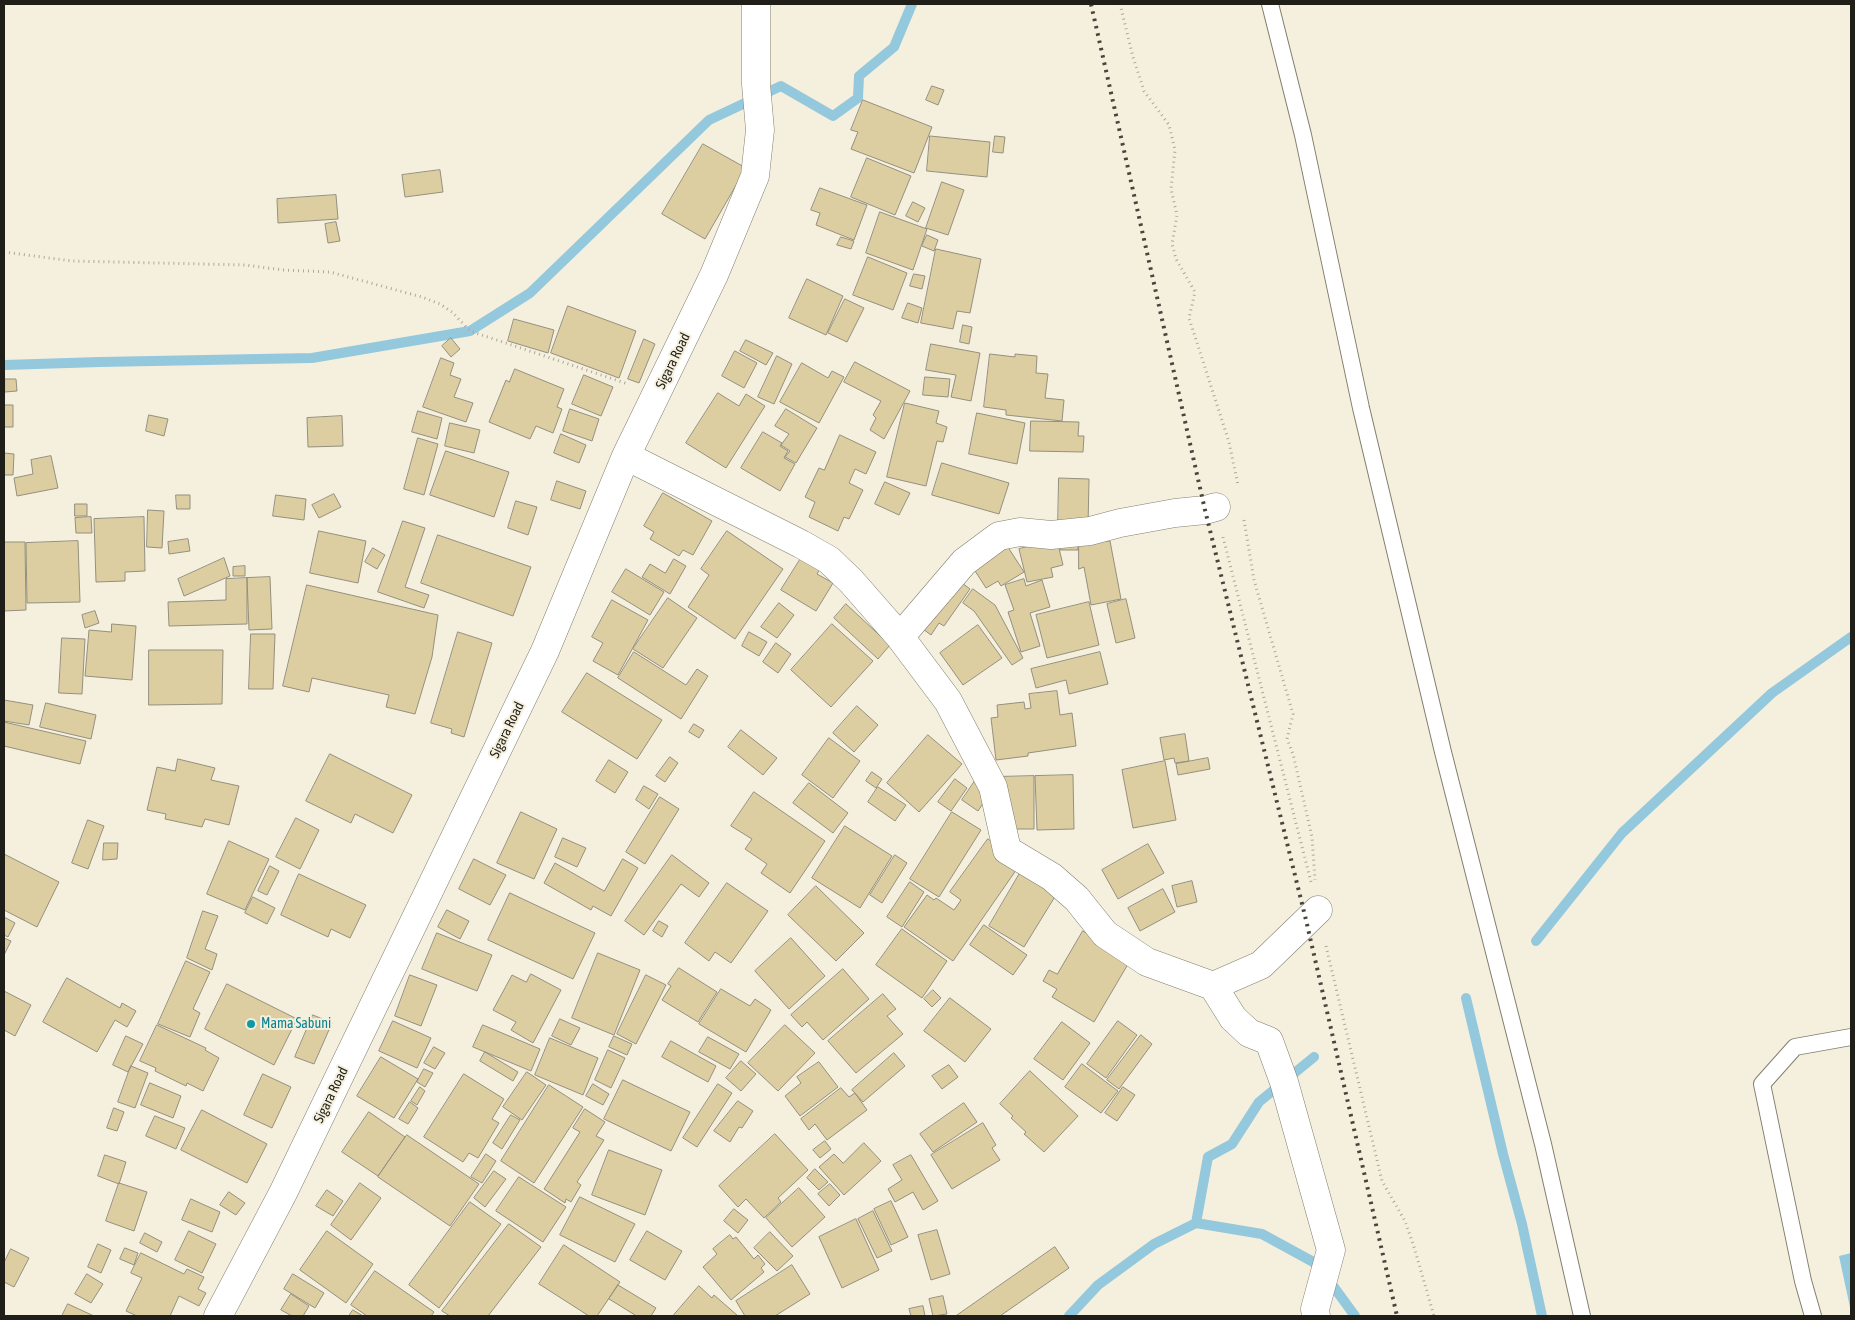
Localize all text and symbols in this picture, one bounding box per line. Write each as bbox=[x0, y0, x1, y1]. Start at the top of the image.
street label: Sigara Road bbox=[652, 330, 694, 392]
street label: Sigara Road bbox=[486, 699, 528, 761]
place label: Mama Sabuni bbox=[261, 1016, 331, 1032]
marker: Mama Sabuni bbox=[245, 1018, 257, 1030]
street label: Sigara Road bbox=[310, 1064, 352, 1126]

